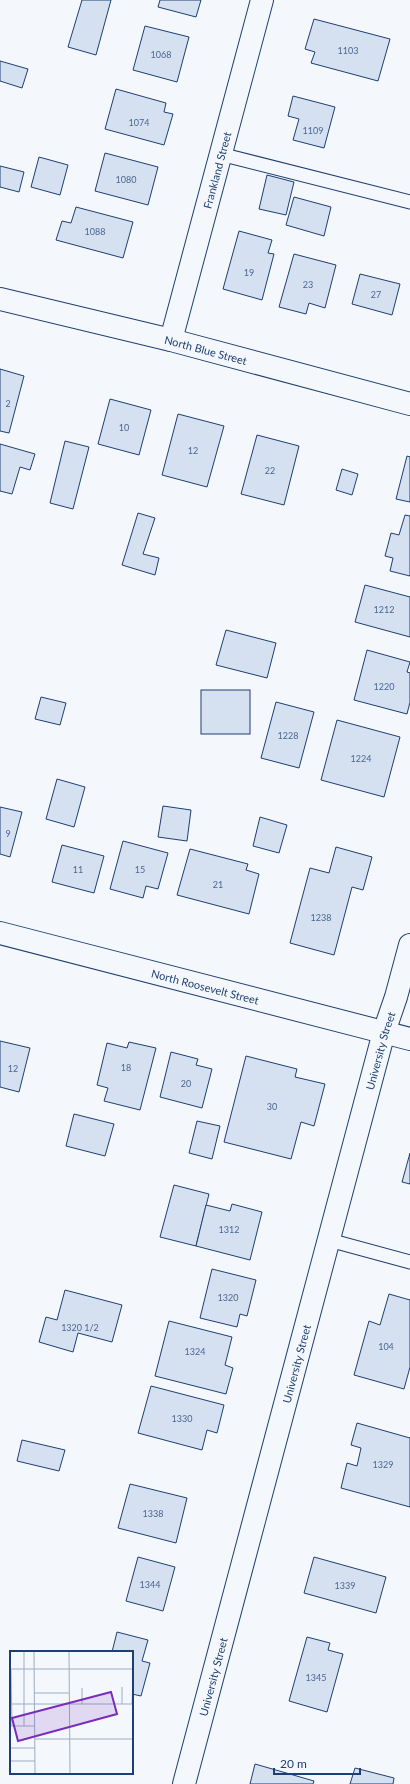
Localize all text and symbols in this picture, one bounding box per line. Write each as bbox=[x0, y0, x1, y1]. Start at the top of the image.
house number: 1103 bbox=[338, 45, 358, 56]
house number: 1068 bbox=[151, 49, 171, 60]
house number: 1074 bbox=[129, 117, 149, 128]
house number: 1109 bbox=[303, 125, 323, 136]
street label: Frankland Street bbox=[200, 130, 233, 210]
house number: 1080 bbox=[116, 174, 136, 185]
house number: 1088 bbox=[85, 226, 105, 237]
house number: 19 bbox=[244, 267, 254, 278]
house number: 23 bbox=[303, 279, 313, 290]
house number: 27 bbox=[371, 289, 381, 300]
street label: North Blue Street bbox=[163, 332, 249, 367]
house number: 2 bbox=[5, 398, 11, 409]
house number: 10 bbox=[119, 422, 129, 433]
house number: 12 bbox=[188, 445, 198, 456]
house number: 22 bbox=[265, 465, 275, 476]
house number: 1212 bbox=[374, 604, 394, 615]
house number: 1220 bbox=[374, 681, 394, 692]
house number: 1228 bbox=[278, 730, 298, 741]
house number: 1224 bbox=[351, 753, 371, 764]
house number: 9 bbox=[5, 828, 11, 839]
house number: 11 bbox=[73, 864, 83, 875]
house number: 15 bbox=[135, 864, 145, 875]
house number: 21 bbox=[213, 879, 223, 890]
house number: 1238 bbox=[311, 912, 331, 923]
street label: North Roosevelt Street bbox=[150, 966, 260, 1006]
street label: University Street bbox=[362, 1010, 397, 1091]
house number: 18 bbox=[121, 1062, 131, 1073]
house number: 12 bbox=[8, 1063, 18, 1074]
house number: 20 bbox=[181, 1078, 191, 1089]
house number: 30 bbox=[267, 1101, 277, 1112]
house number: 1312 bbox=[219, 1224, 239, 1235]
house number: 1320 bbox=[218, 1292, 238, 1303]
house number: 1320 1/2 bbox=[61, 1322, 99, 1333]
street label: University Street bbox=[279, 1323, 312, 1404]
house number: 104 bbox=[378, 1341, 394, 1352]
house number: 1324 bbox=[185, 1346, 205, 1357]
house number: 1330 bbox=[172, 1413, 192, 1424]
house number: 1329 bbox=[373, 1459, 393, 1470]
house number: 1338 bbox=[143, 1508, 163, 1519]
house number: 1344 bbox=[140, 1579, 160, 1590]
house number: 1339 bbox=[335, 1580, 355, 1591]
street label: University Street bbox=[196, 1636, 229, 1717]
inset map bbox=[10, 1651, 133, 1774]
house number: 1345 bbox=[306, 1672, 326, 1683]
scale bar bbox=[274, 1750, 360, 1776]
text: 20 m bbox=[280, 1756, 307, 1771]

